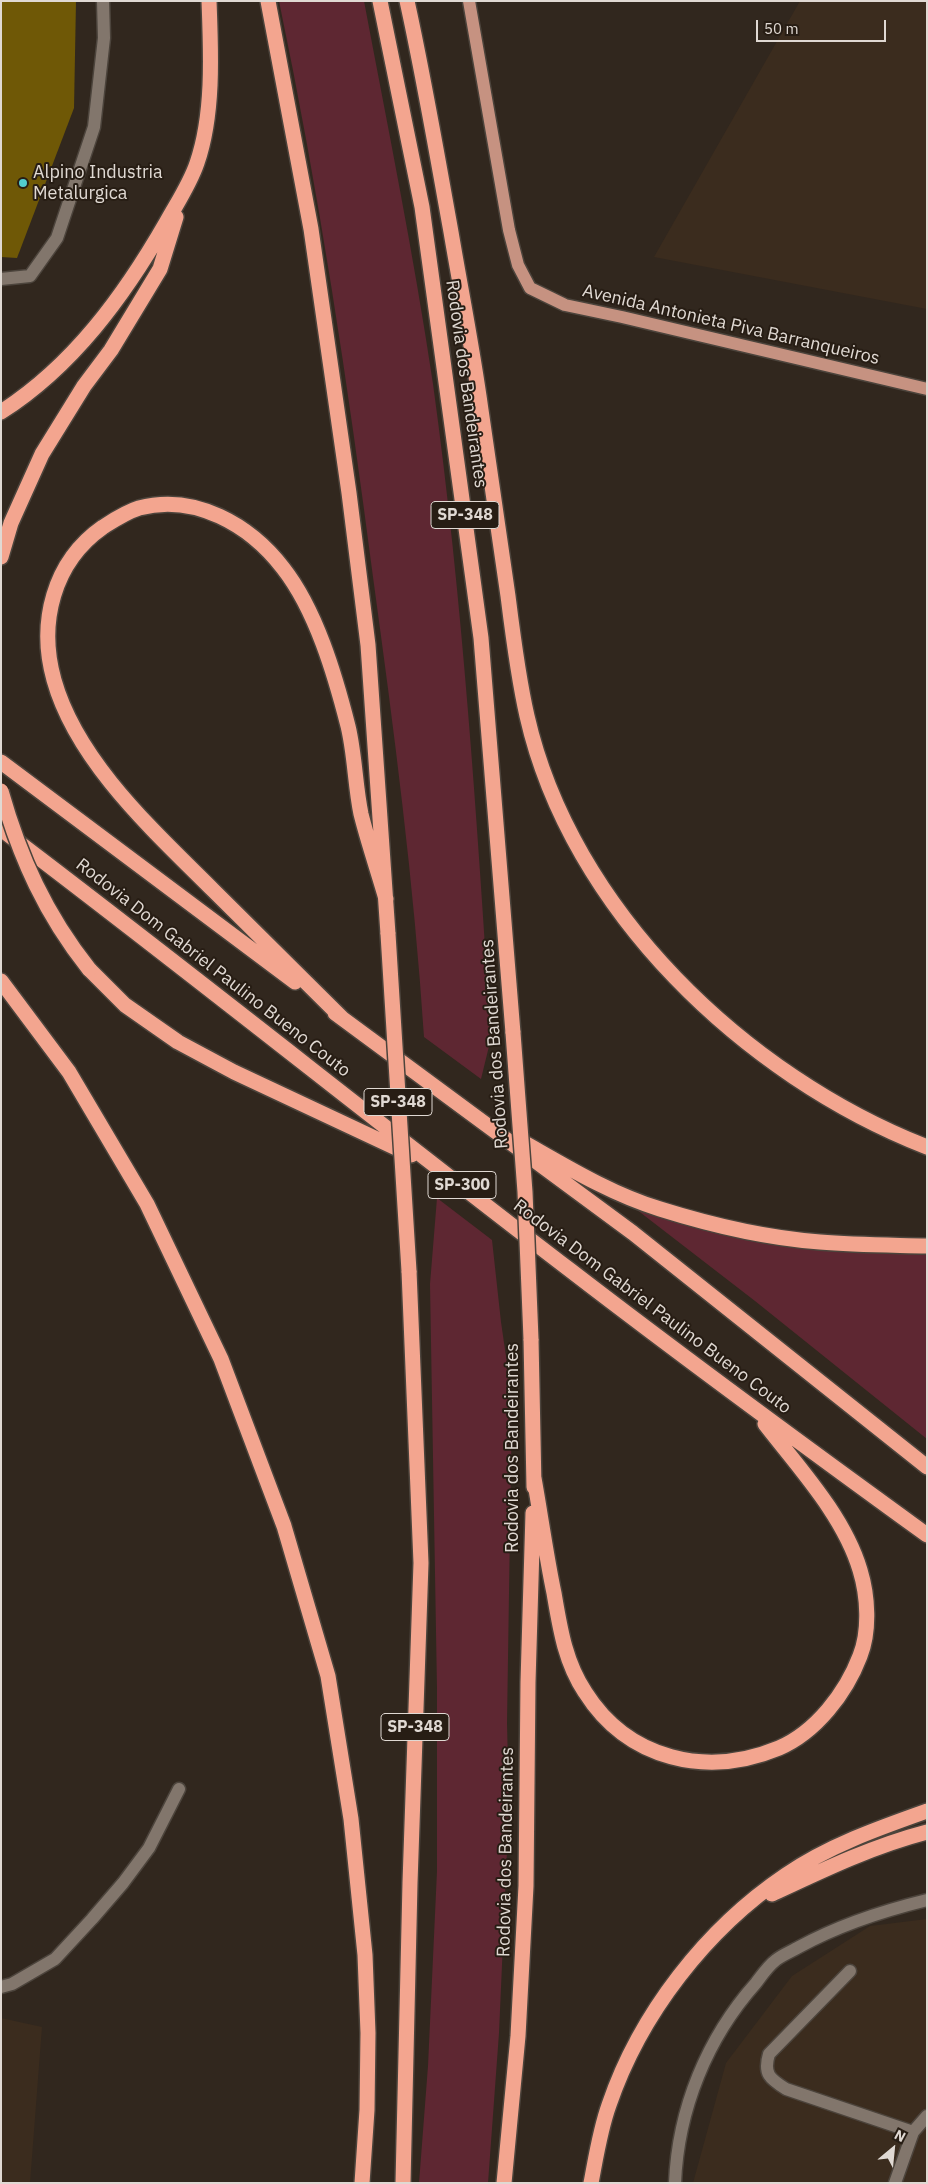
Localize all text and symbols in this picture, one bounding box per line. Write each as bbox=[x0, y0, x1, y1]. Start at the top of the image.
scale bar bbox=[758, 10, 888, 42]
text: 50 m bbox=[764, 19, 799, 38]
place label: Alpino Industria Metalurgica bbox=[33, 162, 163, 204]
marker: Alpino Industria Metalurgica bbox=[17, 177, 29, 189]
street label: Rodovia dos Bandeirantes bbox=[441, 278, 491, 490]
street label: Avenida Antonieta Piva Barranqueiros bbox=[580, 280, 882, 370]
road number: SP-348 bbox=[431, 502, 499, 528]
street label: Rodovia Dom Gabriel Paulino Bueno Couto bbox=[71, 854, 355, 1082]
street label: Rodovia dos Bandeirantes bbox=[477, 938, 513, 1150]
road number: SP-348 bbox=[364, 1088, 432, 1116]
road number: SP-300 bbox=[428, 1172, 496, 1198]
street label: Rodovia Dom Gabriel Paulino Bueno Couto bbox=[509, 1195, 795, 1419]
street label: Rodovia dos Bandeirantes bbox=[502, 1343, 524, 1553]
road number: SP-348 bbox=[381, 1714, 449, 1740]
street label: Rodovia dos Bandeirantes bbox=[493, 1747, 519, 1957]
north arrow bbox=[868, 2124, 918, 2174]
text: N bbox=[891, 2125, 909, 2146]

